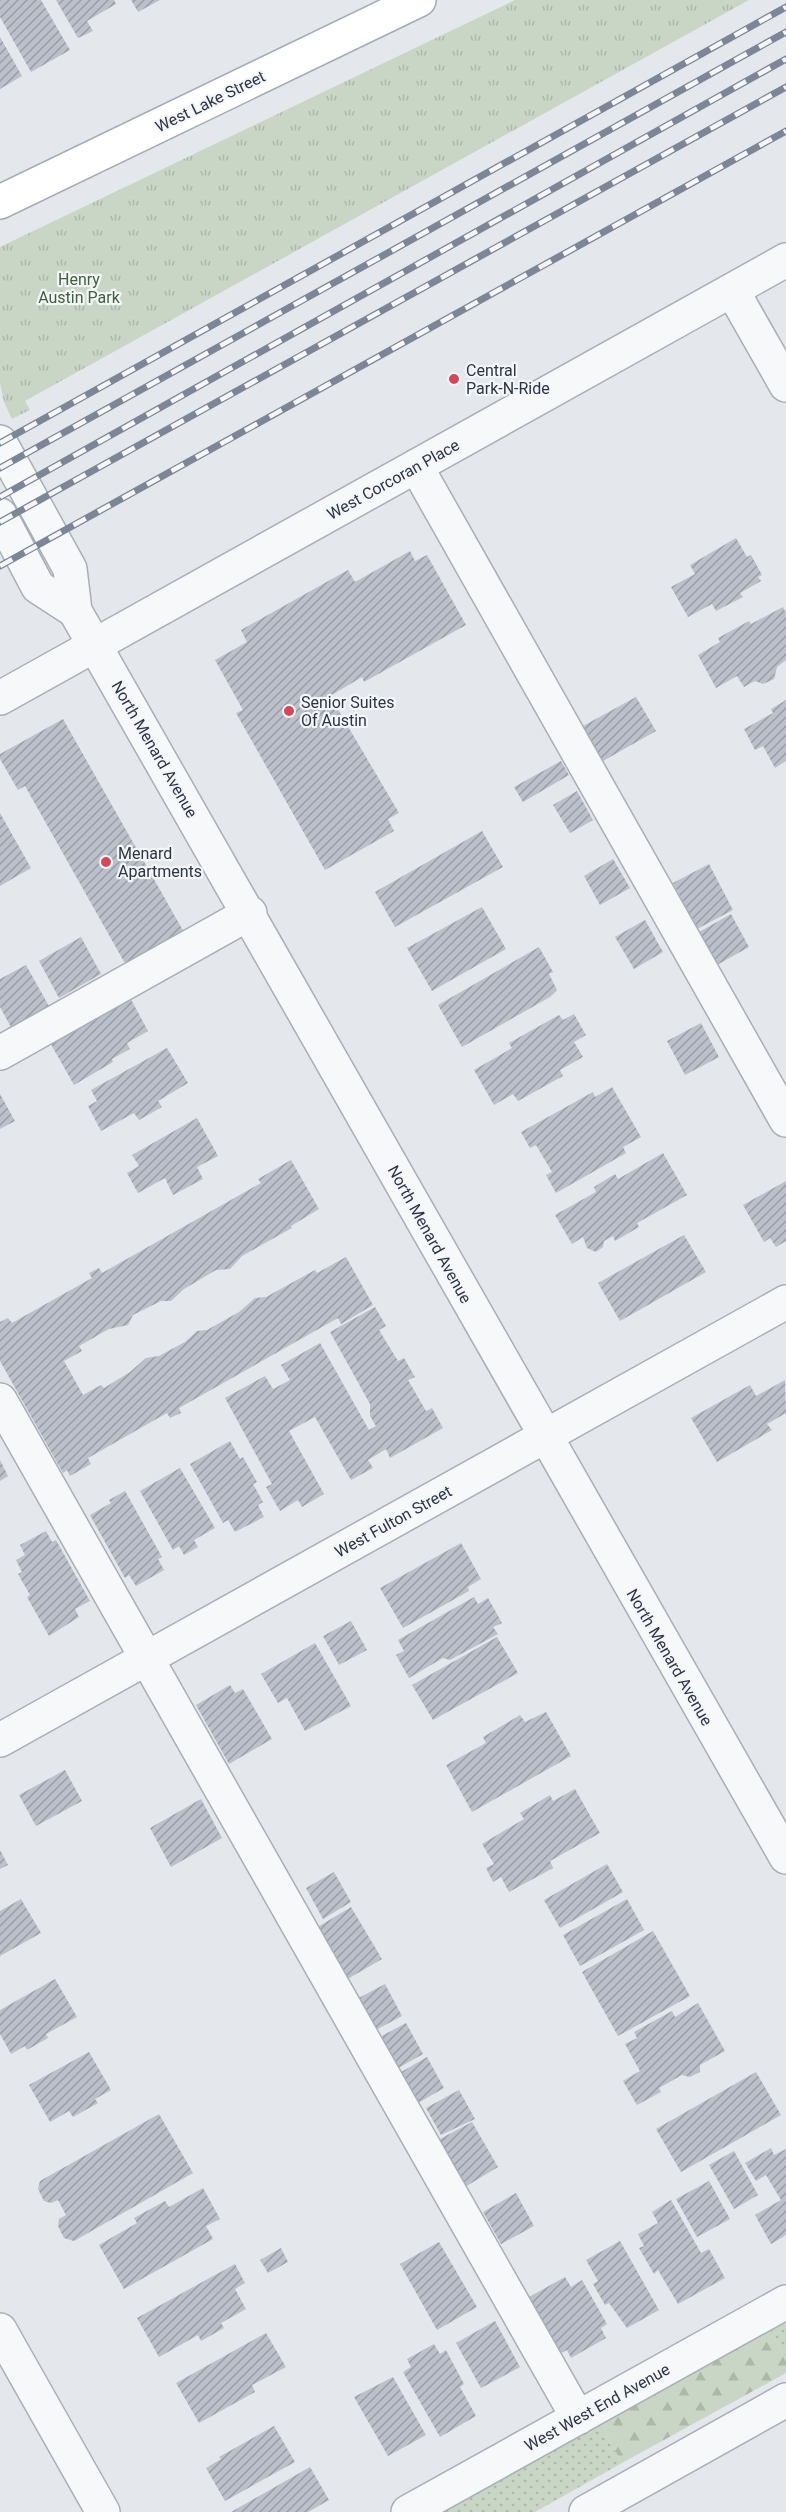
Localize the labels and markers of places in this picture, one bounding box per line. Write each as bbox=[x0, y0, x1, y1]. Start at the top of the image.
place label: Central Park-N-Ride bbox=[466, 361, 550, 398]
marker: Central Park-N-Ride bbox=[447, 372, 461, 386]
place label: Senior Suites Of Austin bbox=[301, 693, 394, 730]
marker: Senior Suites Of Austin bbox=[282, 704, 296, 718]
place label: Menard Apartments bbox=[118, 844, 202, 881]
marker: Menard Apartments bbox=[99, 855, 113, 869]

